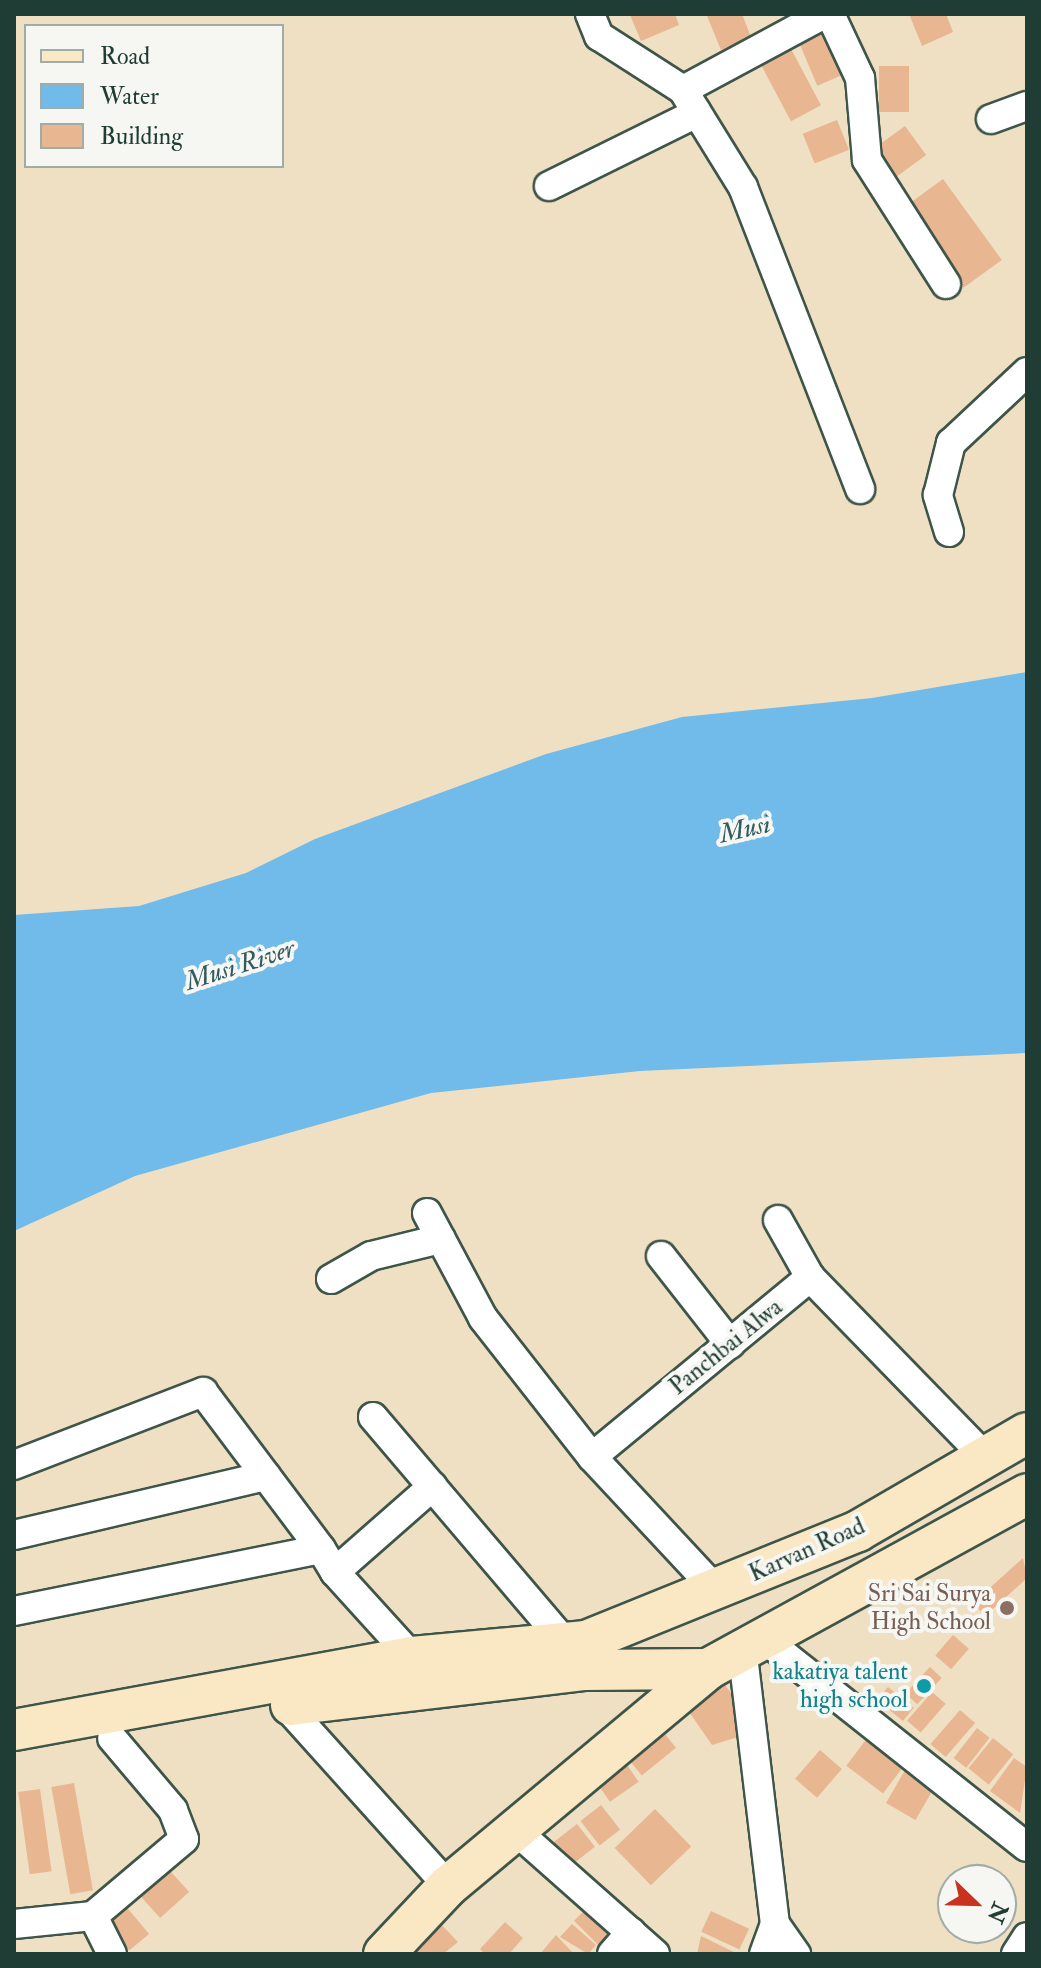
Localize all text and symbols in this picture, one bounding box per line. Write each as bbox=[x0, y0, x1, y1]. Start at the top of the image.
legend bbox=[24, 24, 284, 168]
text: Road bbox=[100, 41, 150, 72]
text: Water bbox=[100, 81, 159, 112]
text: Building bbox=[100, 121, 183, 152]
water label: Musi bbox=[716, 809, 774, 851]
water label: Musi River bbox=[181, 934, 299, 998]
street label: Panchbai Alwa bbox=[664, 1293, 788, 1401]
street label: Karvan Road bbox=[745, 1512, 869, 1588]
place label: Sri Sai Surya High School bbox=[868, 1580, 991, 1636]
marker: Sri Sai Surya High School bbox=[998, 1599, 1016, 1617]
place label: kakatiya talent high school bbox=[772, 1658, 908, 1714]
marker: kakatiya talent high school bbox=[915, 1677, 933, 1695]
north arrow bbox=[937, 1864, 1017, 1944]
text: N bbox=[981, 1898, 1014, 1927]

